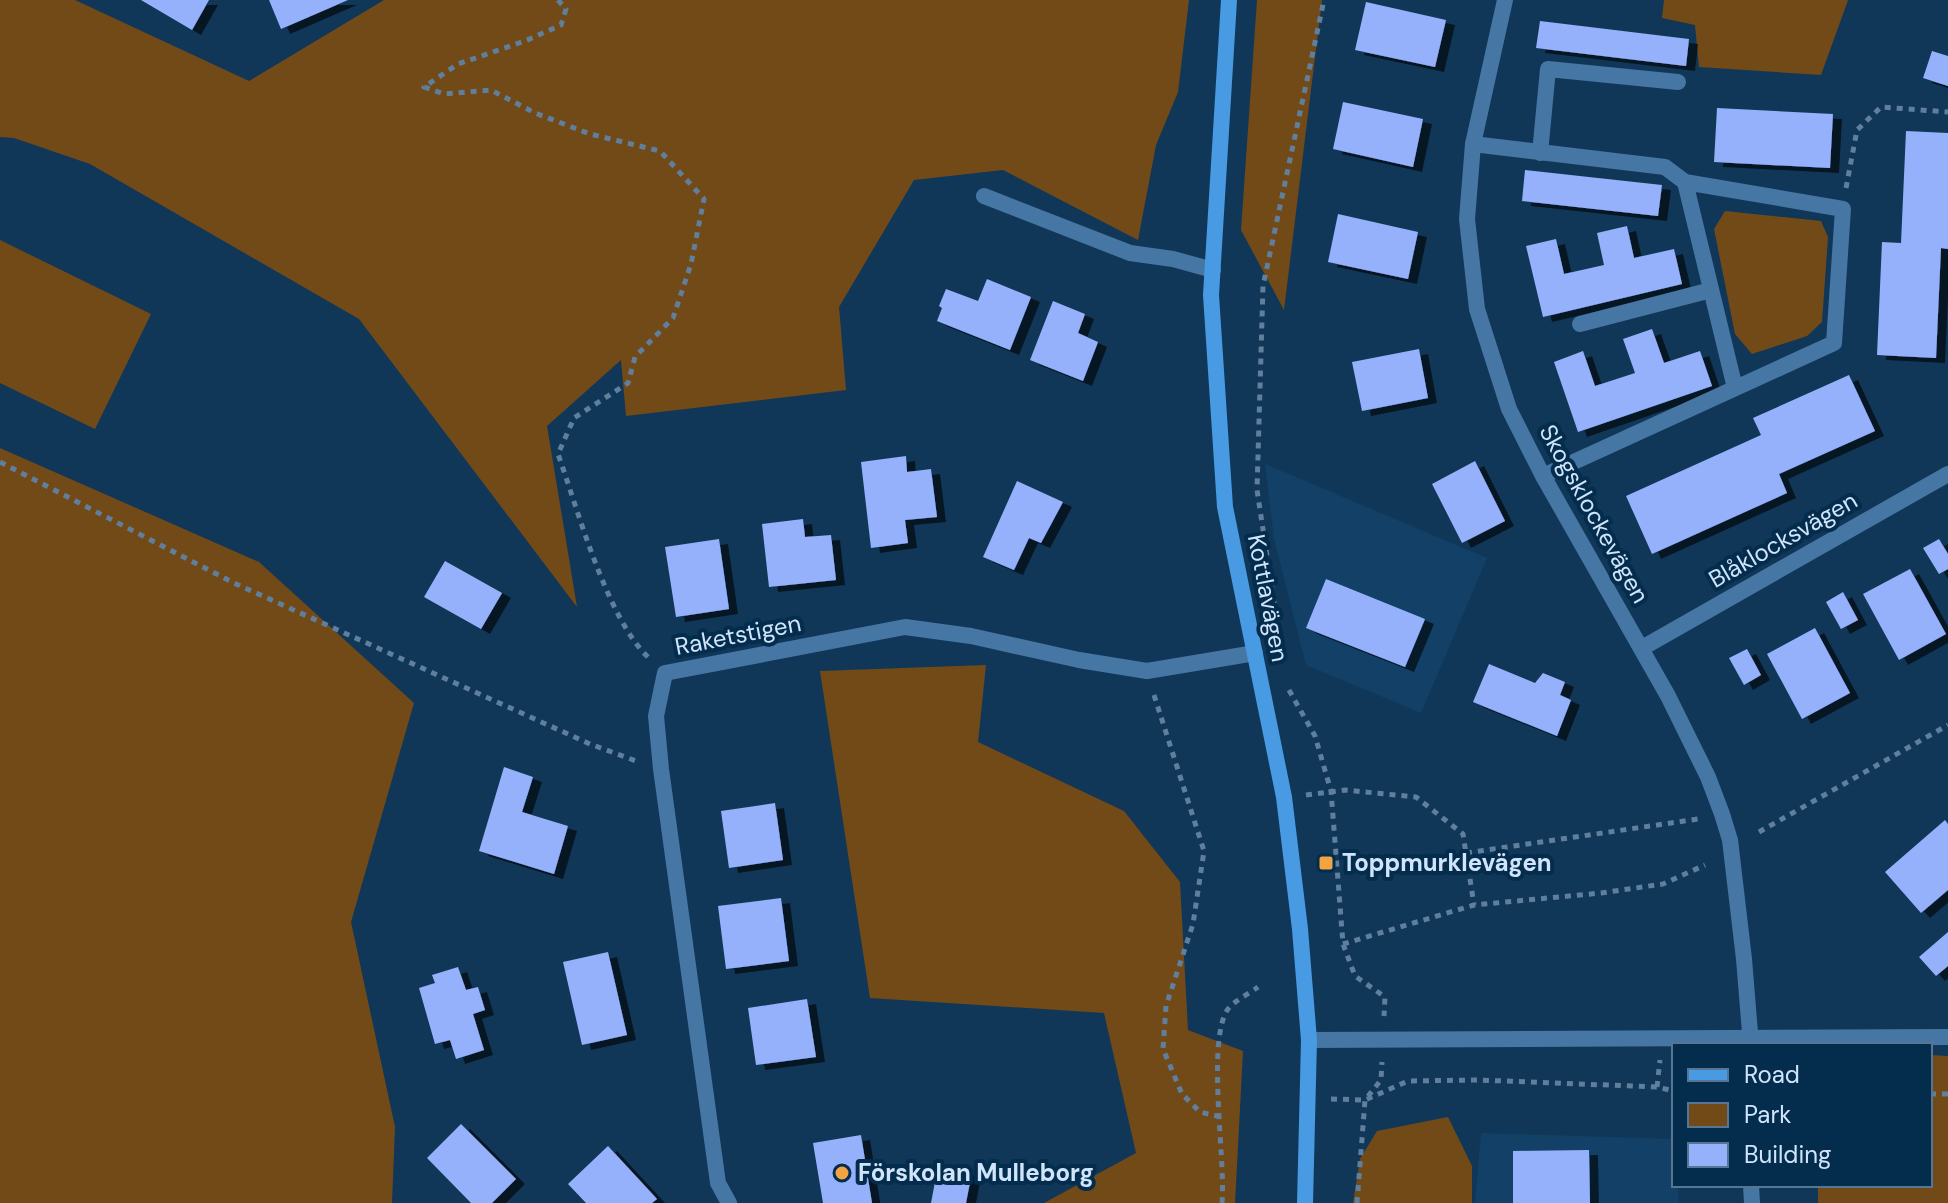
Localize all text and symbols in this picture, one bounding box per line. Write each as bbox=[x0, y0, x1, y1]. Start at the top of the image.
street label: Skogsklockevägen bbox=[1533, 419, 1656, 609]
street label: Blåklocksvägen bbox=[1703, 485, 1863, 595]
street label: Kottlavägen bbox=[1241, 532, 1296, 664]
street label: Raketstigen bbox=[672, 607, 804, 662]
place label: Toppmurklevägen bbox=[1342, 847, 1552, 878]
marker: Toppmurklevägen bbox=[1317, 854, 1335, 872]
legend bbox=[1672, 1043, 1932, 1187]
text: Road bbox=[1744, 1059, 1800, 1090]
text: Park bbox=[1744, 1099, 1791, 1130]
text: Building bbox=[1744, 1139, 1831, 1170]
place label: Förskolan Mulleborg bbox=[858, 1157, 1094, 1188]
marker: Förskolan Mulleborg bbox=[833, 1164, 851, 1182]

